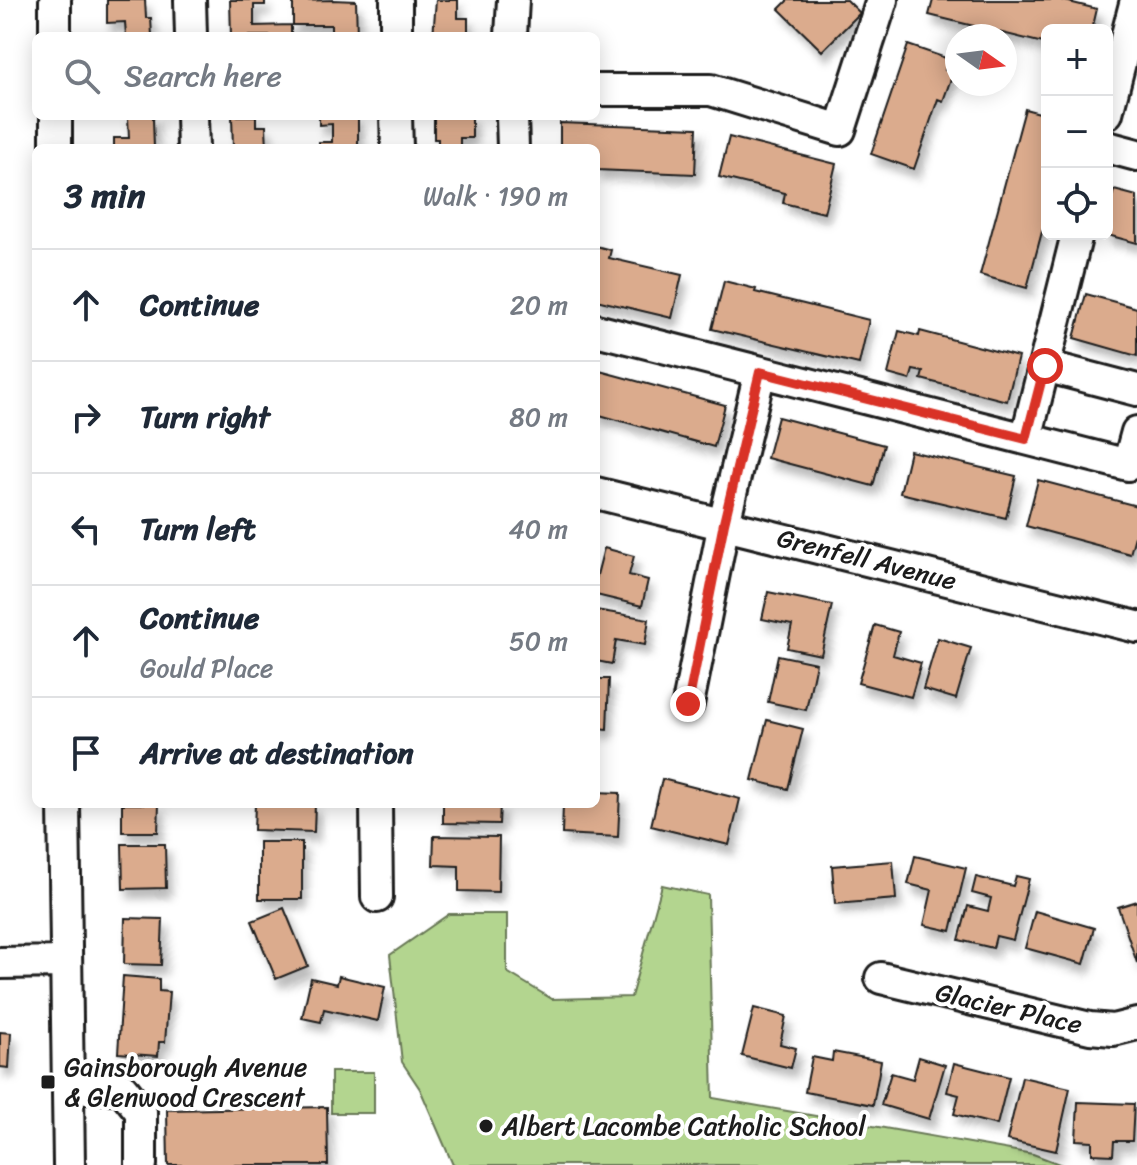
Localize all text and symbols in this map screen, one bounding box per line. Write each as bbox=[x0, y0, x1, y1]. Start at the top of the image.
north arrow bbox=[945, 24, 1017, 96]
map controls bbox=[1041, 24, 1113, 240]
button: + bbox=[1041, 24, 1113, 96]
search box bbox=[32, 32, 600, 120]
text: Search here bbox=[124, 49, 282, 103]
icon: search bbox=[60, 54, 104, 98]
button: − bbox=[1041, 96, 1113, 168]
text: 3 min bbox=[64, 166, 145, 226]
button: locate bbox=[1041, 168, 1113, 240]
text: Walk · 190 m bbox=[423, 173, 568, 219]
text: Continue bbox=[140, 278, 259, 332]
text: 20 m bbox=[510, 282, 568, 328]
icon: ahead bbox=[64, 283, 108, 327]
route start bbox=[1027, 348, 1063, 384]
text: Turn right bbox=[140, 390, 270, 444]
text: 80 m bbox=[509, 394, 568, 440]
icon: right bbox=[64, 395, 108, 439]
text: Turn left bbox=[140, 502, 256, 556]
text: 40 m bbox=[509, 506, 568, 552]
icon: left bbox=[64, 507, 108, 551]
street label: Grenfell Avenue bbox=[772, 514, 962, 604]
text: Continue bbox=[140, 591, 259, 645]
text: 50 m bbox=[509, 618, 568, 664]
icon: ahead bbox=[64, 619, 108, 663]
text: Gould Place bbox=[140, 645, 273, 691]
route end bbox=[670, 686, 706, 722]
text: Arrive at destination bbox=[140, 726, 414, 780]
icon: arrive bbox=[64, 731, 108, 775]
street label: Glacier Place bbox=[931, 969, 1087, 1047]
place label: Gainsborough Avenue & Glenwood Crescent bbox=[64, 1044, 307, 1120]
marker: Gainsborough Avenue & Glenwood Crescent bbox=[39, 1073, 57, 1091]
place label: Albert Lacombe Catholic School bbox=[501, 1103, 866, 1149]
marker: Albert Lacombe Catholic School bbox=[477, 1117, 495, 1135]

